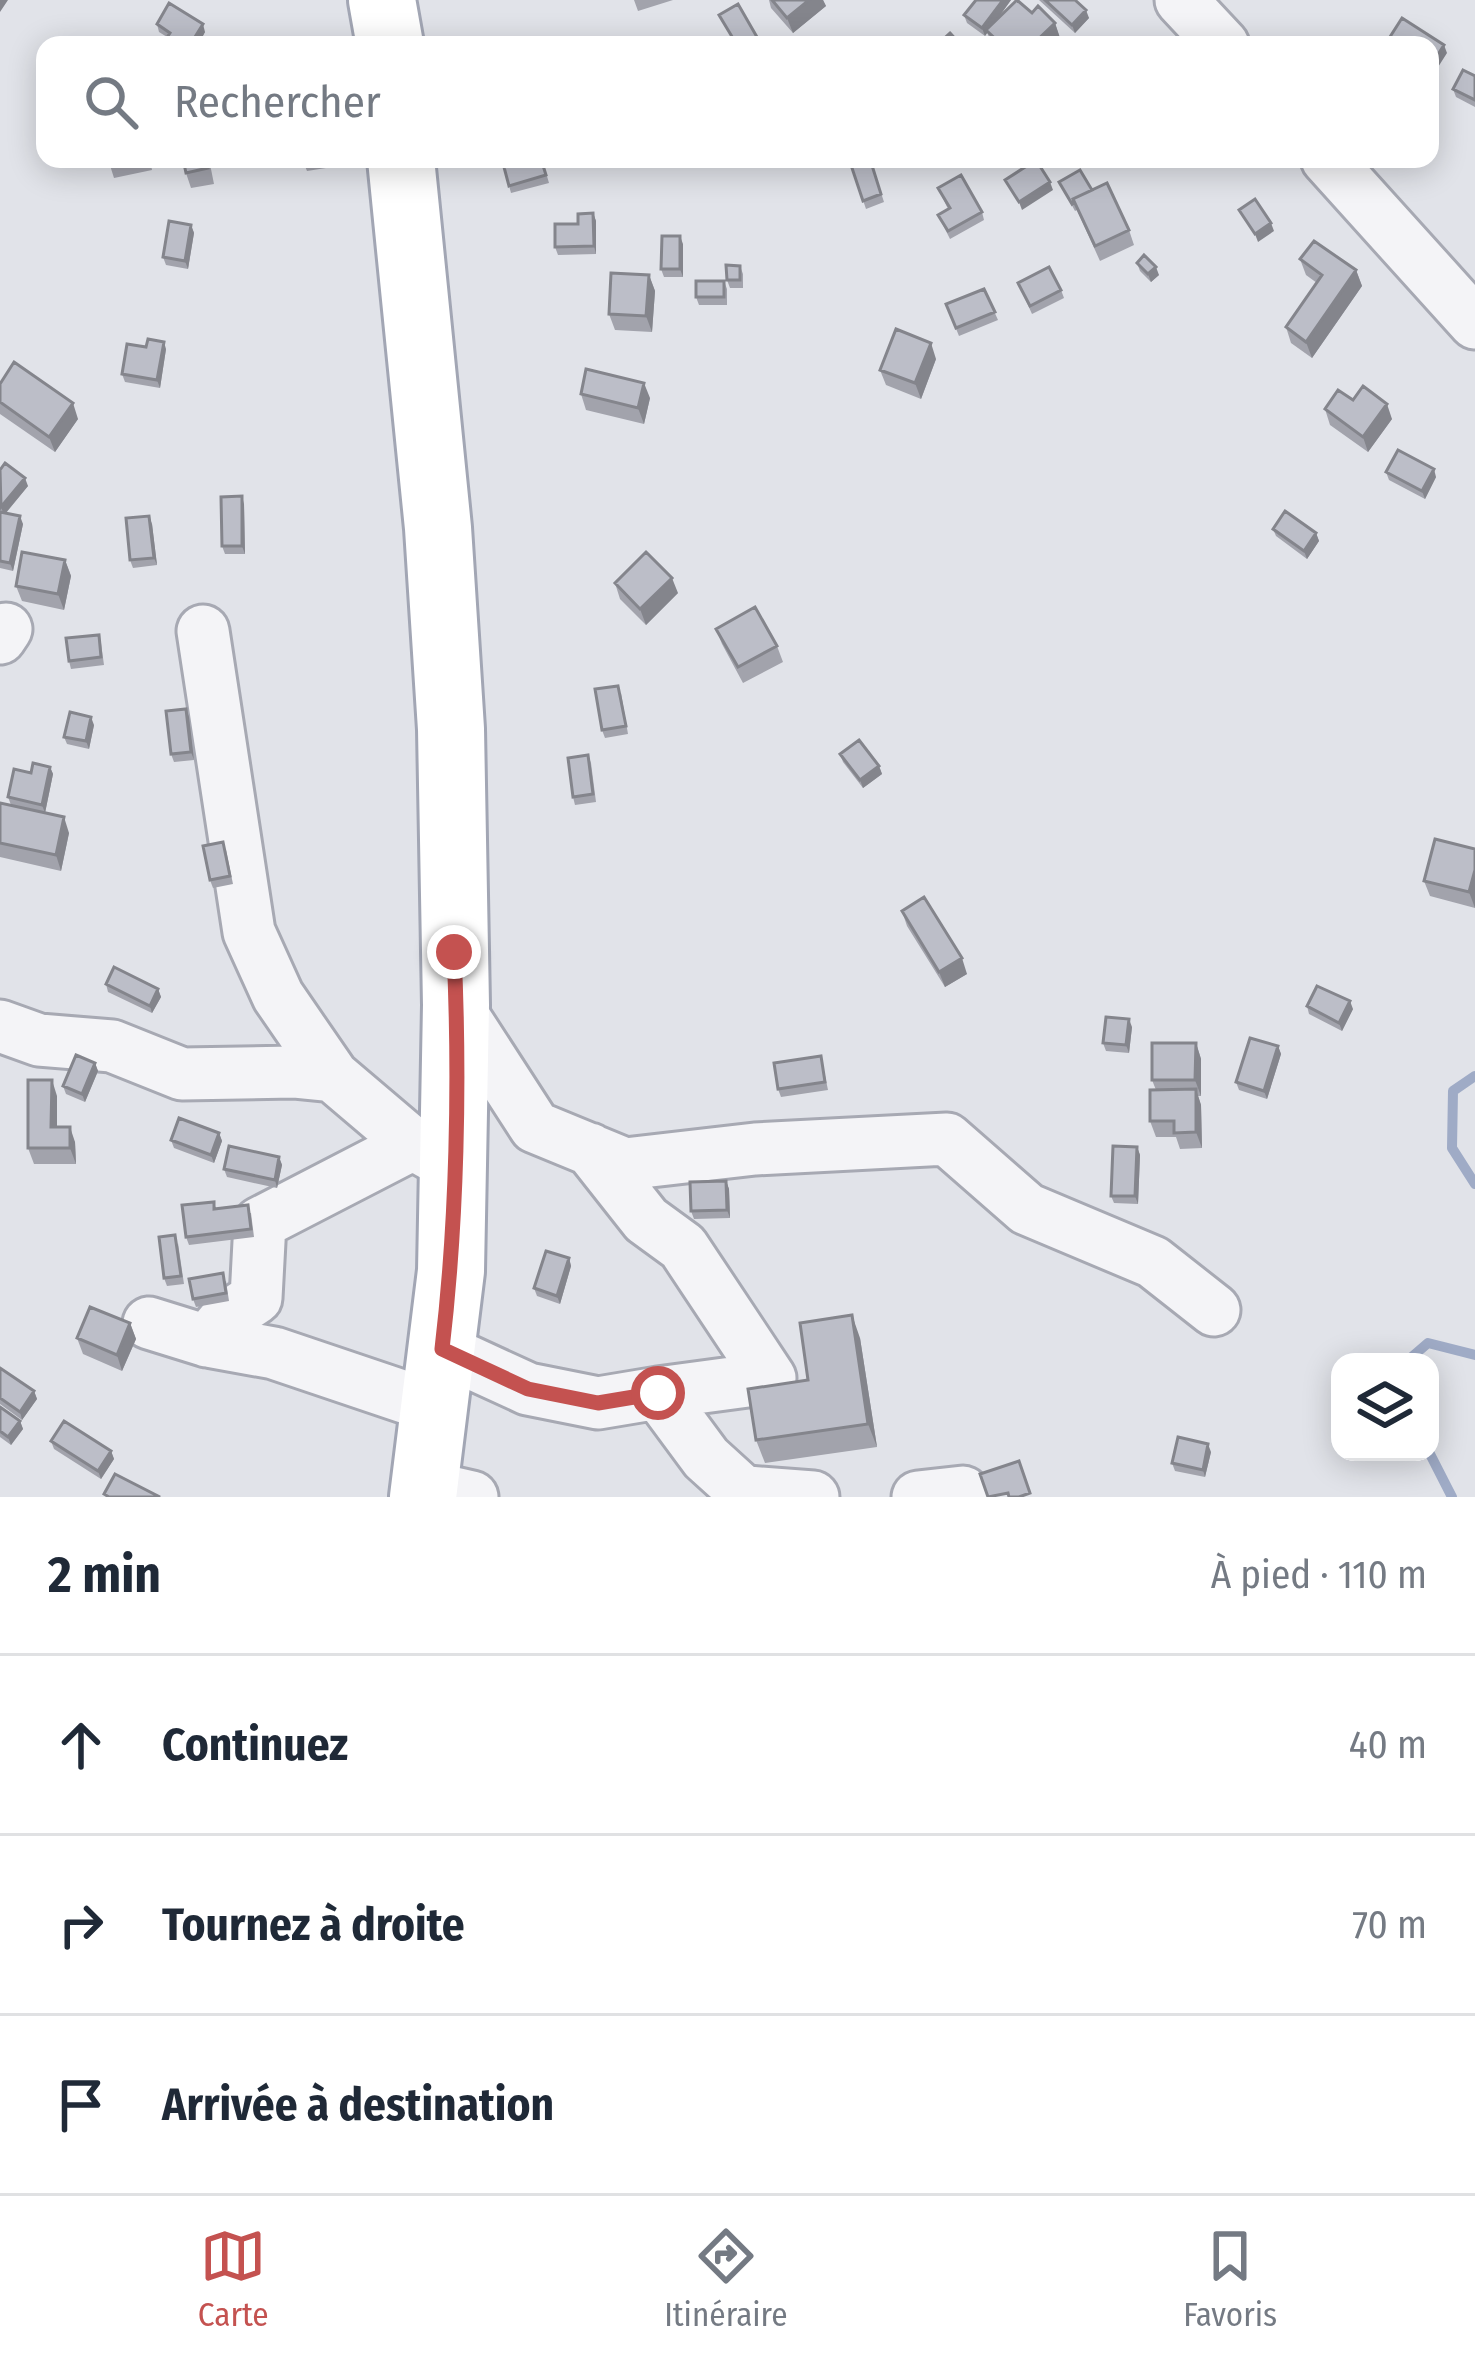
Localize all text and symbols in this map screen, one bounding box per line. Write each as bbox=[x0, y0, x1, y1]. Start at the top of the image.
search box bbox=[36, 36, 1439, 168]
icon: search bbox=[78, 69, 144, 135]
text: Rechercher bbox=[174, 75, 381, 129]
route end bbox=[427, 925, 481, 979]
map controls bbox=[1331, 1353, 1439, 1461]
button: layers bbox=[1331, 1353, 1439, 1461]
route start bbox=[631, 1366, 685, 1420]
text: 2 min bbox=[48, 1544, 161, 1606]
text: À pied · 110 m bbox=[1211, 1552, 1427, 1598]
icon: ahead bbox=[48, 1712, 114, 1778]
text: Continuez bbox=[162, 1718, 348, 1772]
text: 40 m bbox=[1349, 1722, 1427, 1768]
icon: right bbox=[48, 1892, 114, 1958]
text: Tournez à droite bbox=[162, 1898, 465, 1952]
text: 70 m bbox=[1352, 1902, 1427, 1948]
icon: arrive bbox=[48, 2072, 114, 2138]
text: Arrivée à destination bbox=[162, 2078, 554, 2132]
tab: Carte bbox=[198, 2223, 269, 2335]
tab: Itinéraire bbox=[664, 2223, 788, 2335]
tab: Favoris bbox=[1183, 2223, 1277, 2335]

